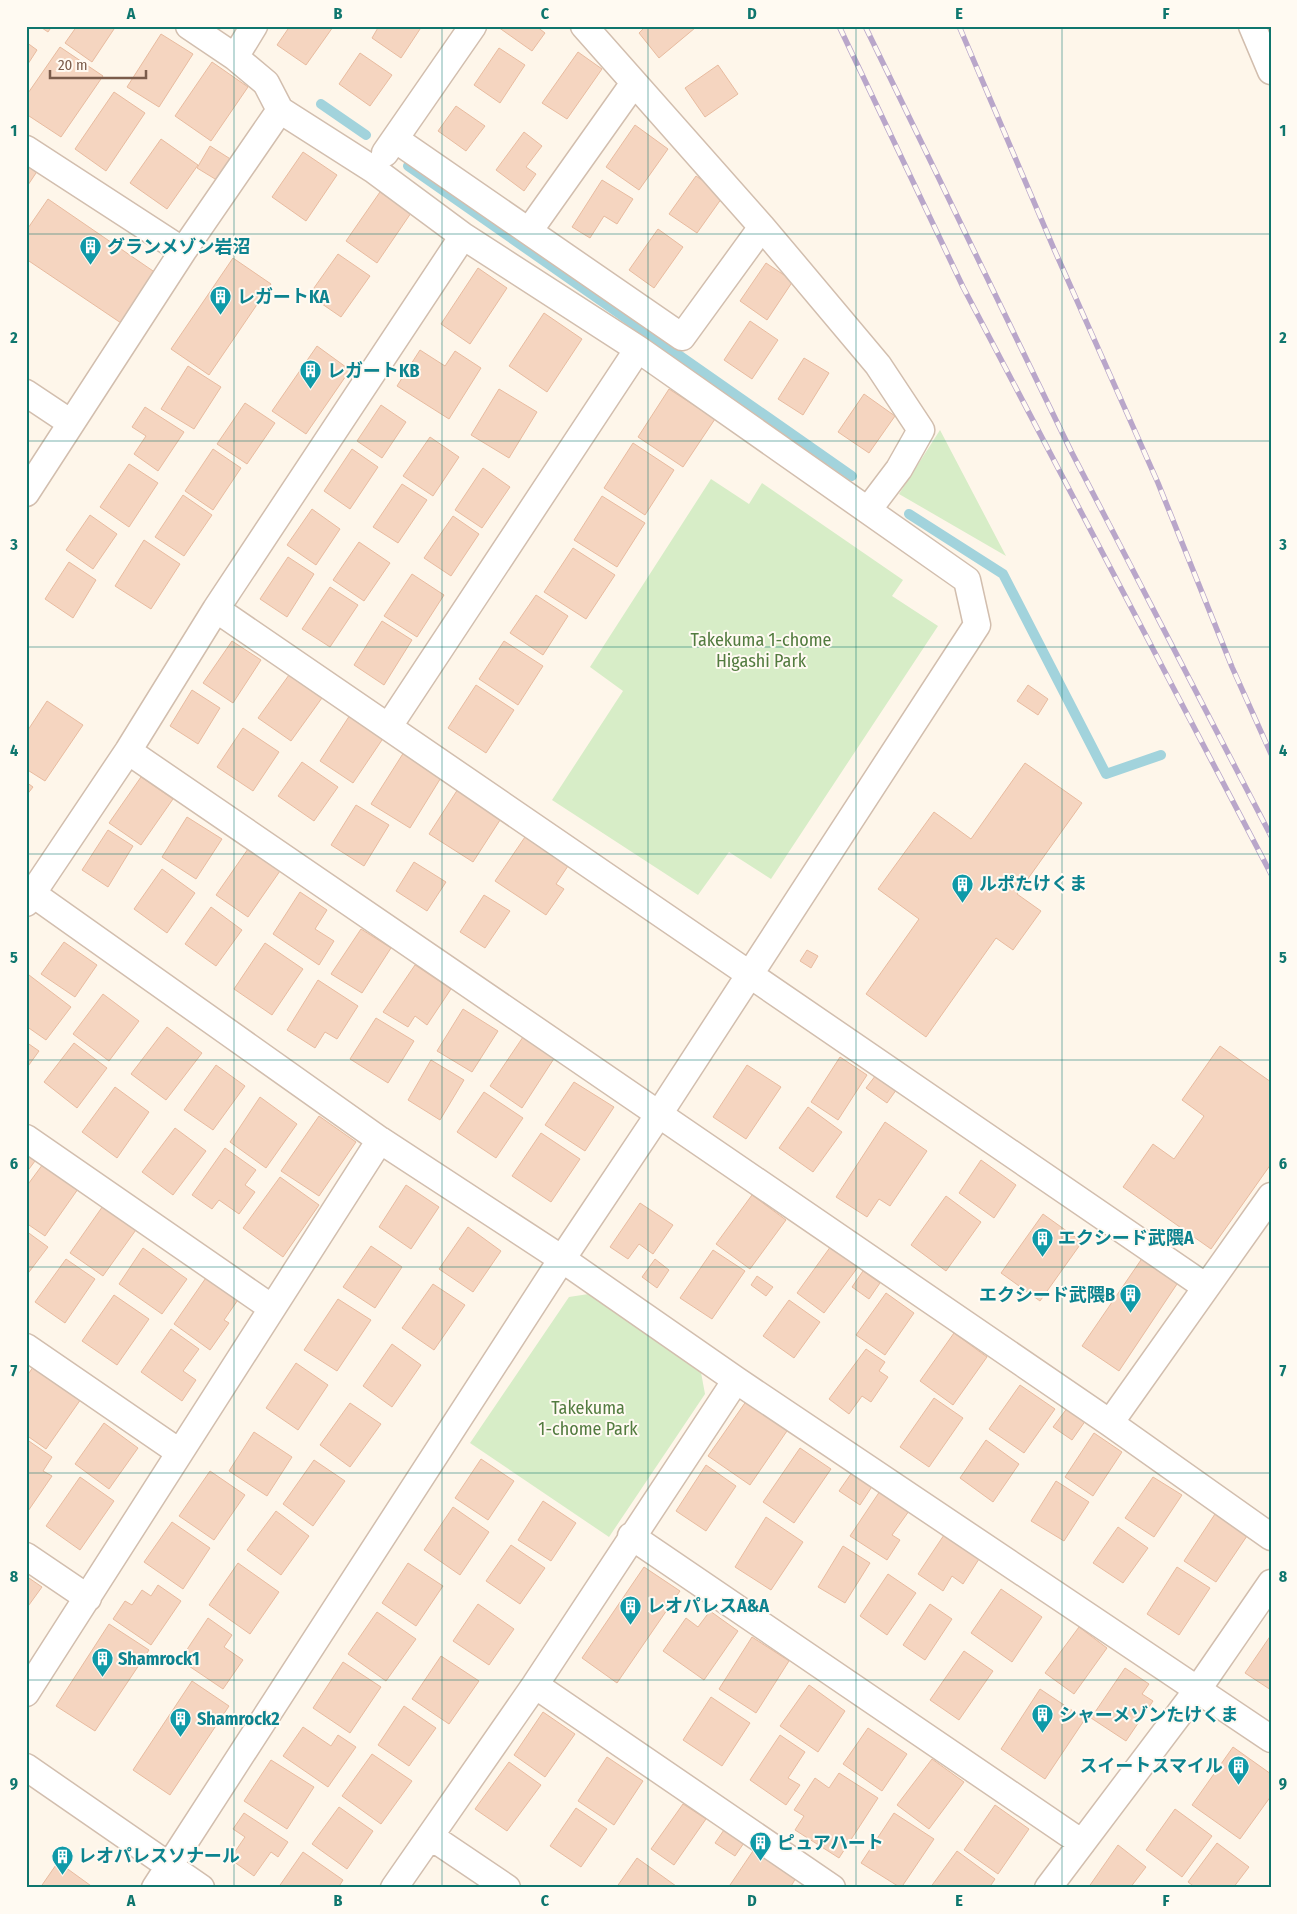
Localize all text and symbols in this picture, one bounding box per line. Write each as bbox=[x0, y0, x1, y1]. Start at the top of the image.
text: A bbox=[126, 4, 136, 23]
text: B bbox=[334, 4, 343, 23]
text: C bbox=[541, 4, 550, 23]
text: D bbox=[747, 4, 757, 23]
text: E bbox=[955, 4, 963, 23]
text: F bbox=[1162, 4, 1170, 23]
scale bar bbox=[50, 48, 146, 80]
text: 20 m bbox=[58, 56, 88, 74]
text: 1 bbox=[11, 121, 17, 140]
text: 1 bbox=[1280, 121, 1286, 140]
building icon: グランメゾン岩沼 bbox=[79, 235, 103, 266]
place label: グランメゾン岩沼 bbox=[107, 236, 250, 258]
building icon: レガートKA bbox=[209, 285, 233, 316]
place label: レガートKA bbox=[237, 286, 329, 308]
text: 2 bbox=[9, 328, 18, 347]
text: 2 bbox=[1278, 328, 1287, 347]
building icon: レガートKB bbox=[299, 359, 323, 390]
place label: レガートKB bbox=[327, 360, 420, 382]
text: 3 bbox=[9, 535, 18, 554]
text: 3 bbox=[1278, 535, 1287, 554]
park label: Takekuma 1-chome Higashi Park bbox=[691, 629, 832, 672]
text: 4 bbox=[10, 741, 18, 760]
text: 4 bbox=[1279, 741, 1287, 760]
building icon: ルポたけくま bbox=[951, 872, 975, 903]
place label: ルポたけくま bbox=[979, 873, 1087, 895]
text: 5 bbox=[10, 948, 18, 967]
text: 5 bbox=[1279, 948, 1287, 967]
text: 6 bbox=[10, 1154, 18, 1173]
text: 6 bbox=[1279, 1154, 1287, 1173]
building icon: エクシード武隈A bbox=[1030, 1226, 1054, 1257]
place label: エクシード武隈A bbox=[1058, 1227, 1194, 1249]
building icon: エクシード武隈B bbox=[1119, 1283, 1143, 1314]
place label: エクシード武隈B bbox=[979, 1284, 1115, 1306]
text: 7 bbox=[11, 1361, 18, 1380]
text: 7 bbox=[1280, 1361, 1287, 1380]
park label: Takekuma 1-chome Park bbox=[538, 1397, 638, 1440]
text: 8 bbox=[10, 1567, 19, 1586]
text: 8 bbox=[1279, 1567, 1288, 1586]
building icon: レオパレスA&A bbox=[619, 1594, 643, 1625]
place label: レオパレスA&A bbox=[647, 1595, 769, 1617]
building icon: Shamrock1 bbox=[90, 1647, 114, 1678]
place label: Shamrock1 bbox=[118, 1648, 200, 1670]
building icon: シャーメゾンたけくま bbox=[1031, 1703, 1055, 1734]
place label: シャーメゾンたけくま bbox=[1059, 1704, 1238, 1726]
building icon: Shamrock2 bbox=[169, 1707, 193, 1738]
place label: Shamrock2 bbox=[197, 1708, 280, 1730]
building icon: スイートスマイル bbox=[1227, 1754, 1251, 1785]
place label: スイートスマイル bbox=[1080, 1755, 1223, 1777]
text: 9 bbox=[10, 1774, 18, 1793]
text: 9 bbox=[1279, 1774, 1287, 1793]
building icon: ピュアハート bbox=[749, 1831, 773, 1862]
place label: ピュアハート bbox=[777, 1832, 884, 1854]
building icon: レオパレスソナール bbox=[50, 1844, 74, 1875]
place label: レオパレスソナール bbox=[78, 1845, 240, 1867]
text: A bbox=[126, 1891, 136, 1910]
text: B bbox=[334, 1891, 343, 1910]
text: C bbox=[541, 1891, 550, 1910]
text: D bbox=[747, 1891, 757, 1910]
text: E bbox=[955, 1891, 963, 1910]
text: F bbox=[1162, 1891, 1170, 1910]

